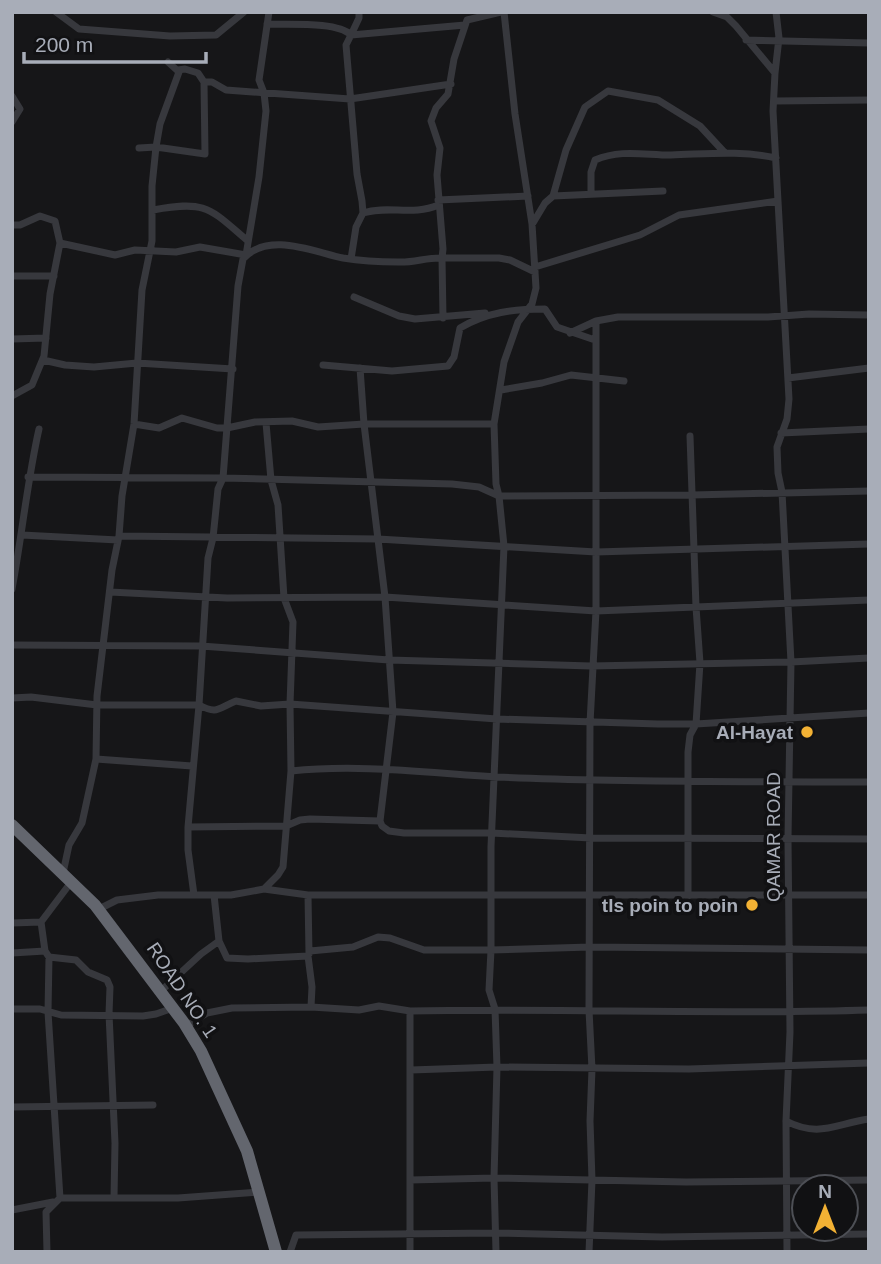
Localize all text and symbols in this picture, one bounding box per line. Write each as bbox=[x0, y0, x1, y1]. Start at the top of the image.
scale bar bbox=[24, 21, 206, 65]
text: 200 m bbox=[35, 33, 93, 56]
place label: Al-Hayat bbox=[716, 722, 794, 743]
marker: Al-Hayat bbox=[799, 724, 815, 740]
street label: QAMAR ROAD bbox=[763, 772, 784, 902]
place label: tls poin to poin bbox=[602, 895, 738, 916]
marker: tls poin to poin bbox=[744, 897, 760, 913]
street label: ROAD NO. 1 bbox=[143, 939, 221, 1041]
north arrow bbox=[790, 1173, 860, 1243]
text: N bbox=[818, 1181, 832, 1202]

